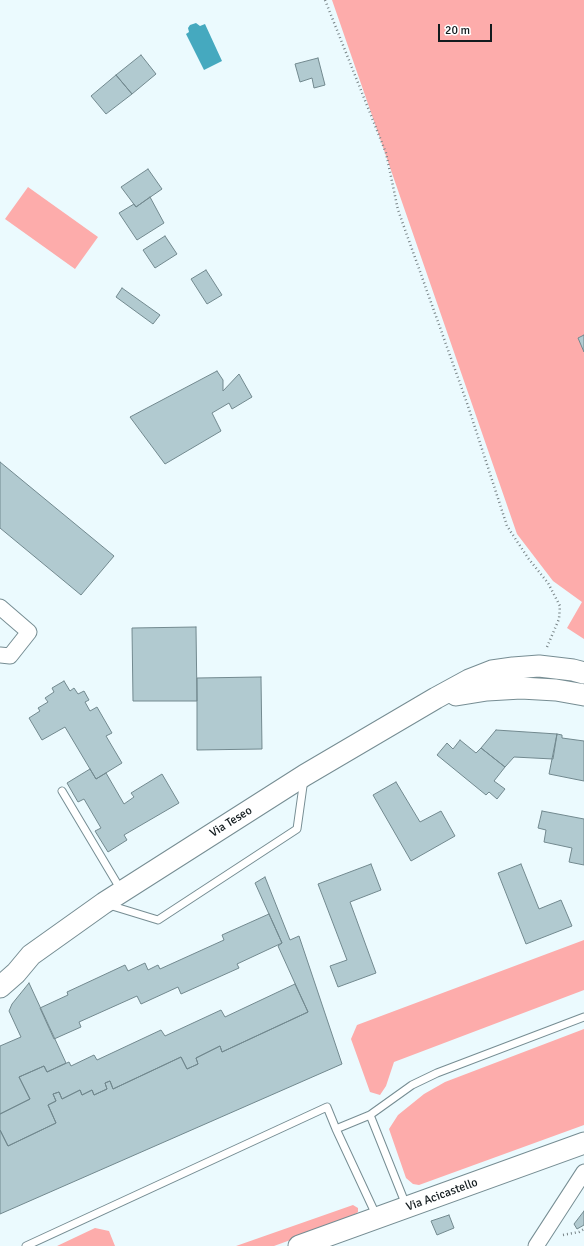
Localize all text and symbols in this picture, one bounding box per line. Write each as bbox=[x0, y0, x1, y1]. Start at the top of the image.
scale bar bbox=[440, 16, 494, 42]
text: 20 m bbox=[445, 23, 470, 38]
street label: Via Teseo bbox=[207, 803, 255, 841]
street label: Via Acicastello bbox=[404, 1175, 480, 1215]

